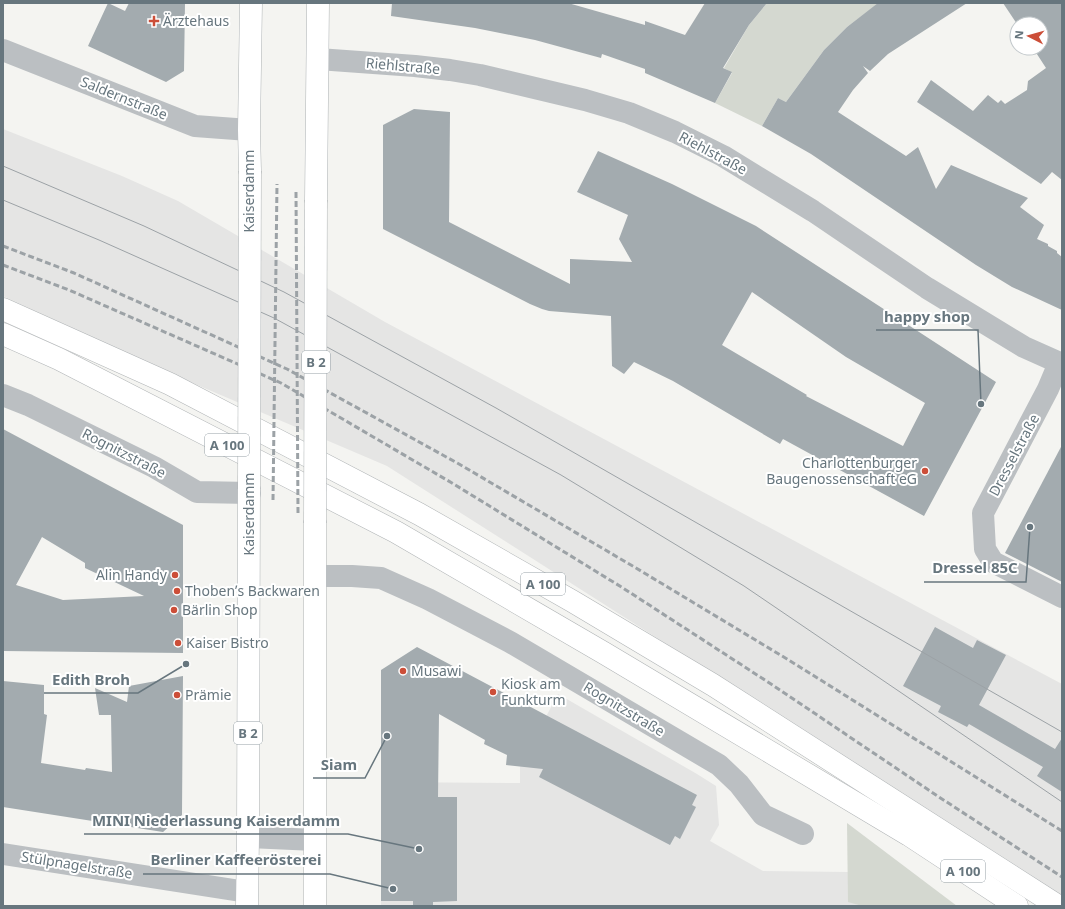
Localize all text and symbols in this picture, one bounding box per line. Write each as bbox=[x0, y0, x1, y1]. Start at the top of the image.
place label: Ärztehaus bbox=[163, 11, 229, 30]
marker: Ärztehaus bbox=[148, 15, 160, 27]
north arrow bbox=[1009, 16, 1049, 56]
text: N bbox=[1011, 30, 1026, 40]
street label: Riehlstraße bbox=[365, 53, 441, 78]
street label: Saldernstraße bbox=[78, 72, 170, 124]
street label: Riehlstraße bbox=[676, 127, 751, 178]
street label: Kaiserdamm bbox=[239, 150, 258, 232]
callout: happy shop bbox=[876, 303, 978, 330]
text: happy shop bbox=[884, 306, 970, 326]
road number: B 2 bbox=[302, 351, 330, 373]
street label: Dresselstraße bbox=[984, 410, 1043, 499]
street label: Rognitzstraße bbox=[79, 423, 169, 482]
road number: A 100 bbox=[205, 434, 249, 456]
place label: Charlottenburger Baugenossenschaft eG bbox=[766, 453, 917, 488]
marker: Charlottenburger Baugenossenschaft eG bbox=[920, 466, 930, 476]
street label: Kaiserdamm bbox=[239, 473, 258, 555]
callout: Dressel 85C bbox=[924, 555, 1026, 582]
text: Dressel 85C bbox=[932, 557, 1018, 577]
place label: Alin Handy bbox=[96, 565, 168, 584]
marker: Alin Handy bbox=[170, 570, 180, 580]
road number: A 100 bbox=[521, 573, 565, 595]
place label: Thobenʼs Backwaren bbox=[185, 581, 320, 600]
marker: Thobenʼs Backwaren bbox=[172, 586, 182, 596]
place label: Bärlin Shop bbox=[182, 600, 258, 619]
marker: Bärlin Shop bbox=[169, 605, 179, 615]
place label: Kaiser Bistro bbox=[186, 633, 269, 652]
marker: Kaiser Bistro bbox=[173, 638, 183, 648]
place label: Musawi bbox=[411, 661, 462, 680]
callout: Edith Broh bbox=[44, 666, 138, 693]
marker: Musawi bbox=[398, 666, 408, 676]
text: Edith Broh bbox=[52, 669, 130, 689]
place label: Kiosk am Funkturm bbox=[501, 674, 566, 709]
street label: Rognitzstraße bbox=[580, 677, 668, 740]
place label: Prämie bbox=[185, 685, 232, 704]
marker: Kiosk am Funkturm bbox=[488, 687, 498, 697]
marker: Prämie bbox=[172, 690, 182, 700]
road number: B 2 bbox=[234, 722, 262, 744]
callout: Siam bbox=[313, 751, 365, 778]
text: Siam bbox=[321, 754, 357, 774]
callout: MINI Niederlassung Kaiserdamm bbox=[84, 807, 348, 834]
text: MINI Niederlassung Kaiserdamm bbox=[92, 810, 340, 830]
street label: Stülpnagelstraße bbox=[20, 846, 134, 883]
callout: Berliner Kaffeerösterei bbox=[143, 847, 330, 874]
text: Berliner Kaffeerösterei bbox=[151, 849, 321, 869]
road number: A 100 bbox=[941, 860, 985, 882]

